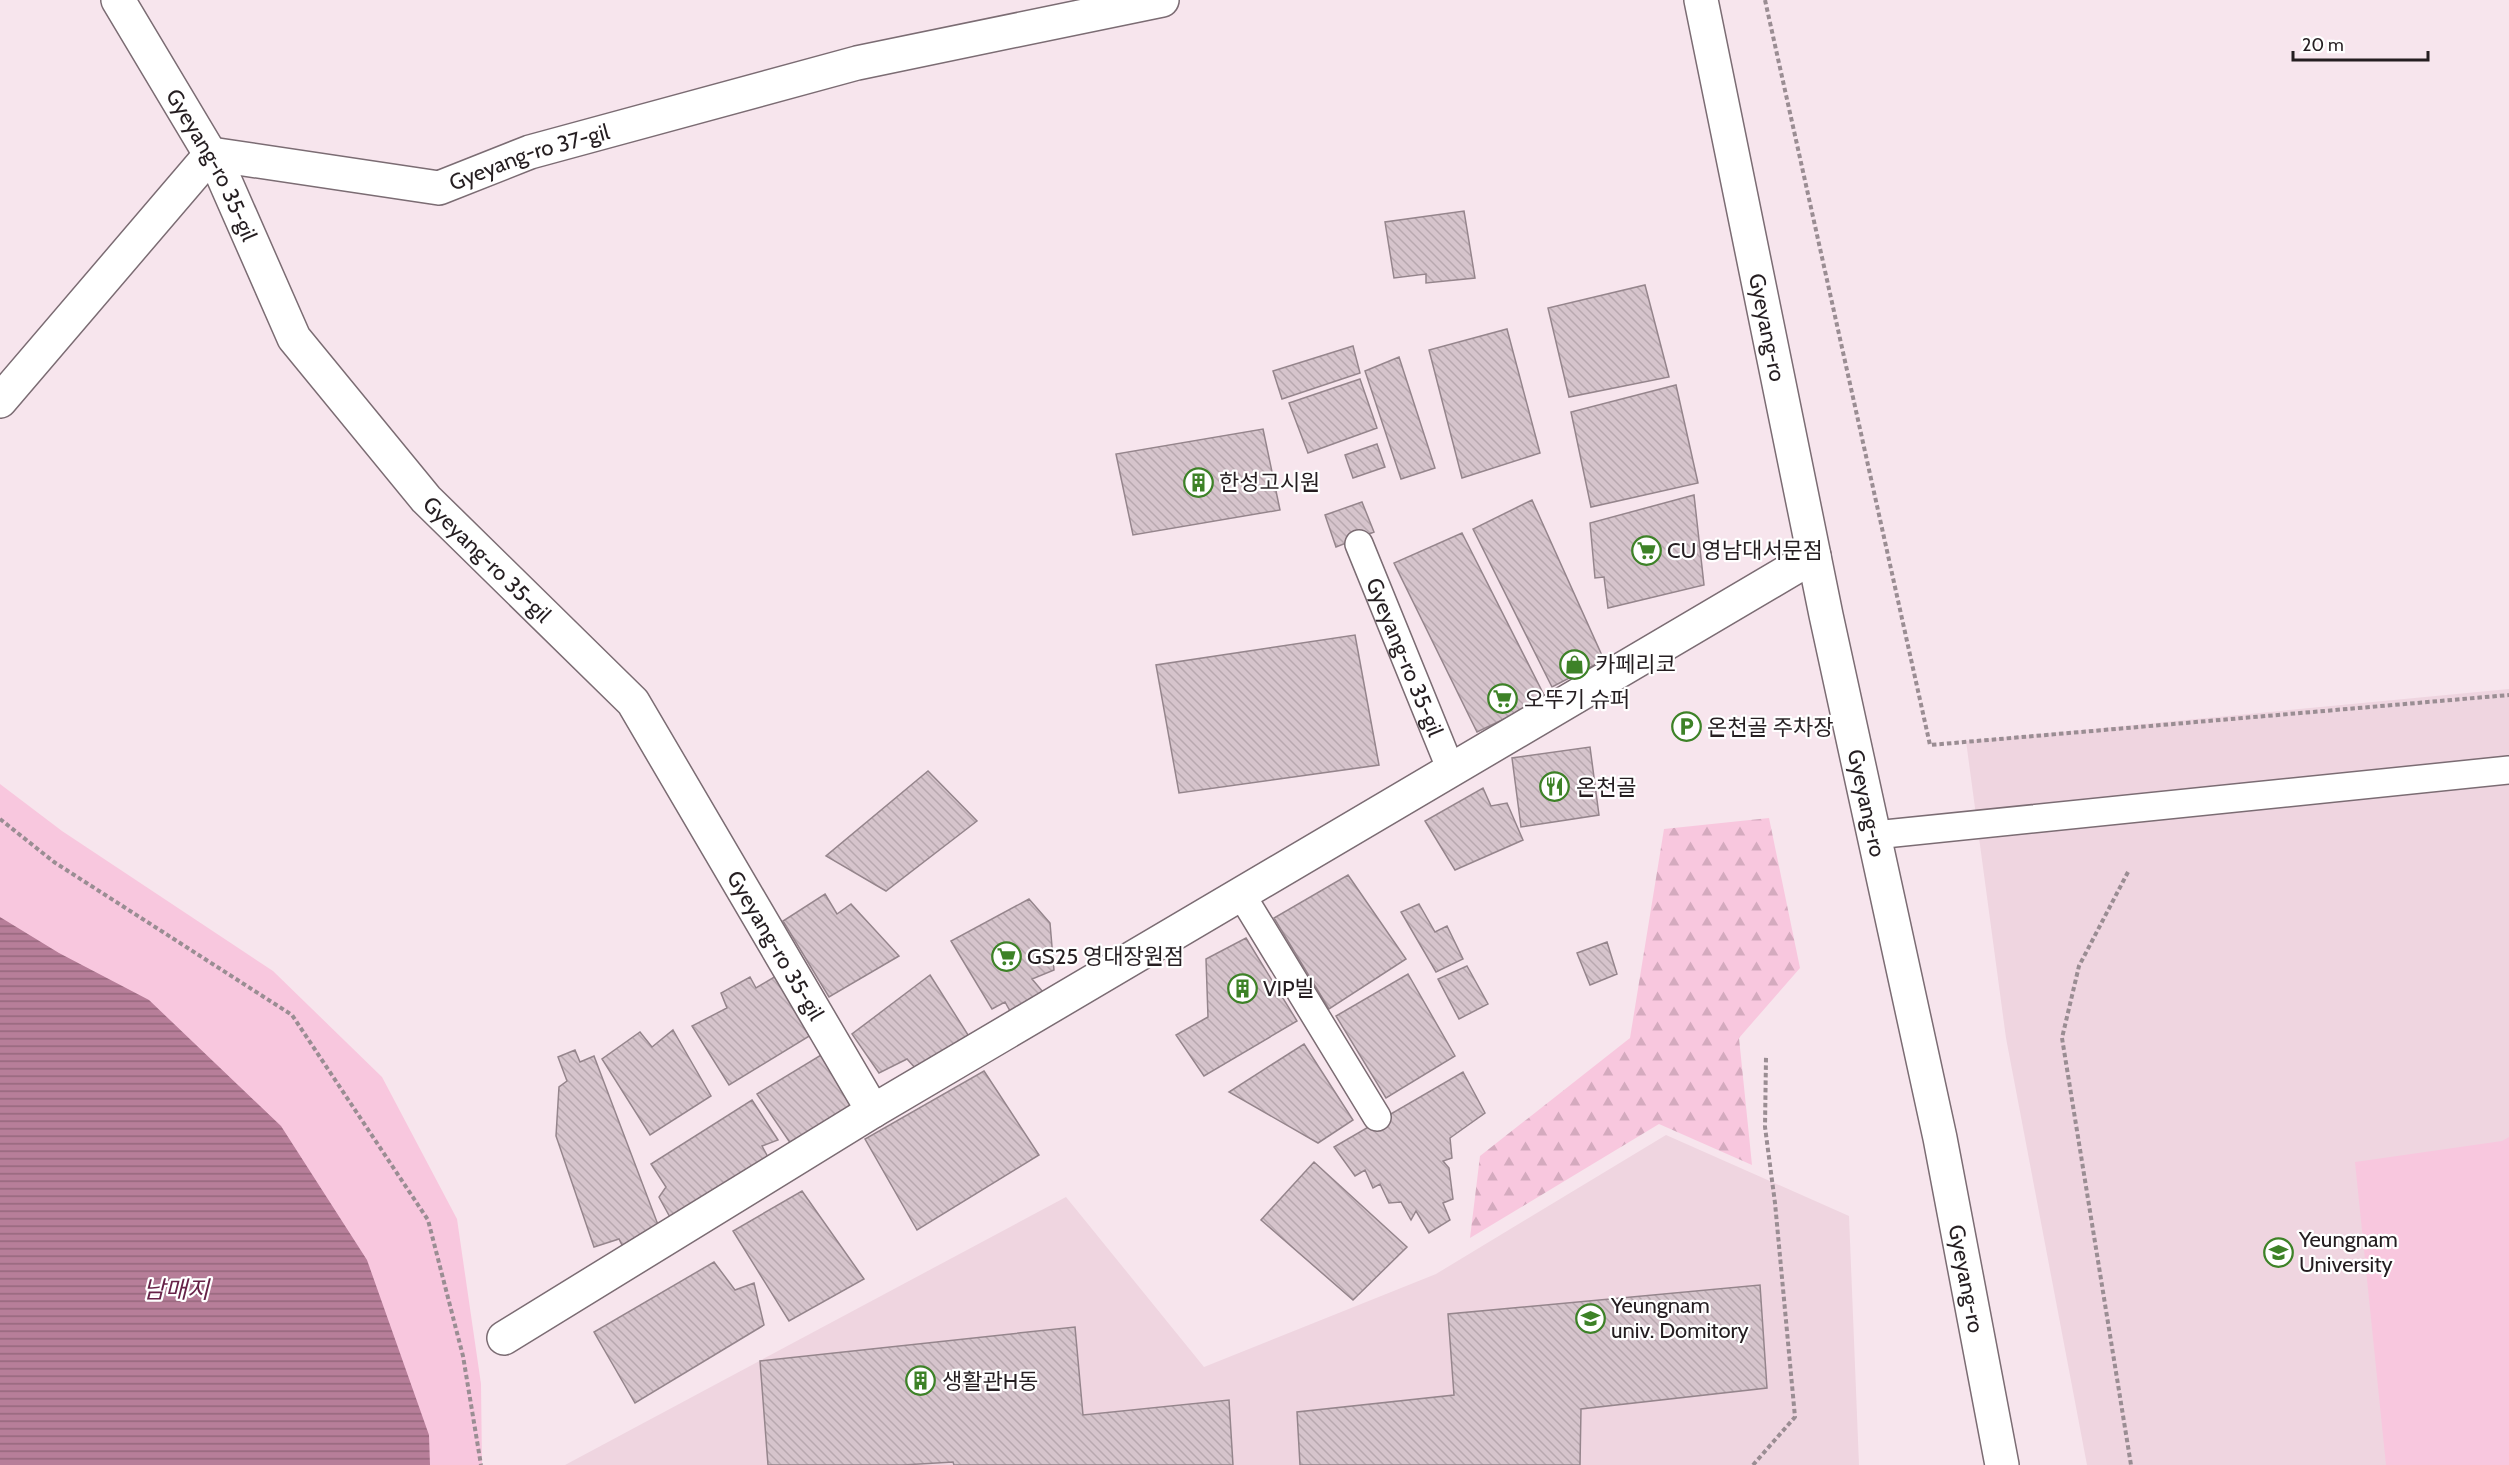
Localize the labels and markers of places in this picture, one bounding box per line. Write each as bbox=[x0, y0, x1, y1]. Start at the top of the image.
building icon: 한성고시원 bbox=[1182, 466, 1214, 498]
place label: 한성고시원 bbox=[1219, 469, 1320, 496]
supermarket icon: CU 영남대서문점 bbox=[1630, 534, 1662, 566]
place label: CU 영남대서문점 bbox=[1667, 537, 1823, 564]
shop icon: 카페리코 bbox=[1558, 648, 1590, 680]
place label: 카페리코 bbox=[1595, 651, 1676, 678]
supermarket icon: 오뚜기 슈퍼 bbox=[1487, 683, 1519, 715]
place label: 오뚜기 슈퍼 bbox=[1524, 686, 1630, 713]
parking icon: 온천골 주차장 bbox=[1670, 711, 1702, 743]
place label: 온천골 주차장 bbox=[1707, 714, 1833, 741]
restaurant icon: 온천골 bbox=[1539, 771, 1571, 803]
place label: 온천골 bbox=[1576, 774, 1637, 801]
supermarket icon: GS25 영대장원점 bbox=[990, 940, 1022, 972]
place label: GS25 영대장원점 bbox=[1027, 943, 1184, 970]
building icon: VIP빌 bbox=[1226, 972, 1258, 1004]
place label: VIP빌 bbox=[1263, 975, 1315, 1002]
place label: Yeungnam University bbox=[2298, 1226, 2398, 1278]
school or university icon: Yeungnam University bbox=[2262, 1236, 2294, 1268]
place label: Yeungnam univ. Domitory bbox=[1610, 1292, 1749, 1344]
school or university icon: Yeungnam univ. Domitory bbox=[1574, 1302, 1606, 1334]
building icon: 생활관H동 bbox=[905, 1365, 937, 1397]
place label: 생활관H동 bbox=[942, 1368, 1039, 1395]

